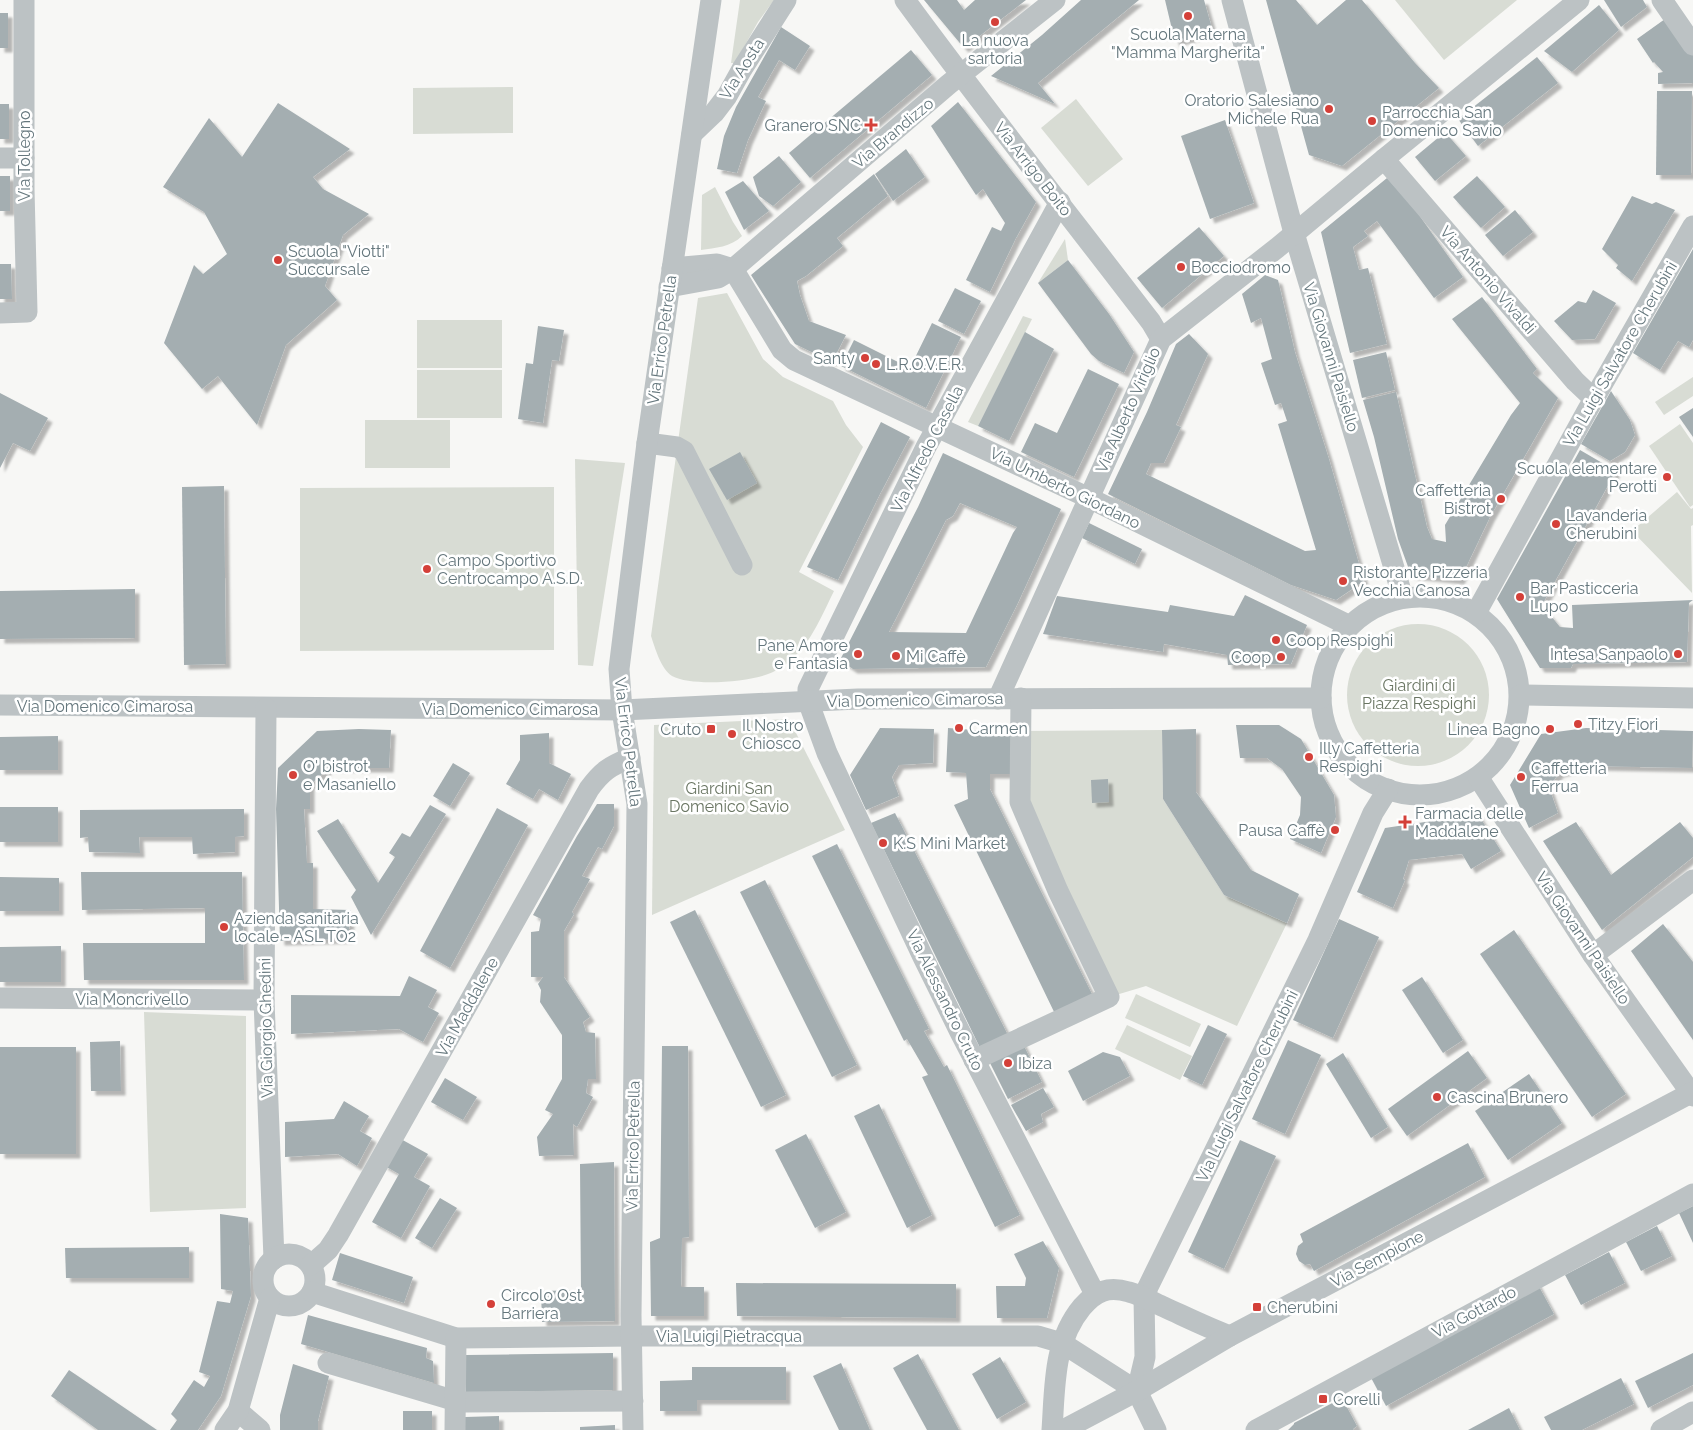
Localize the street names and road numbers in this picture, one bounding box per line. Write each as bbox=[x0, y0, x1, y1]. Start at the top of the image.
street label: Via Aosta bbox=[716, 35, 768, 103]
street label: Via Brandizzo bbox=[849, 94, 937, 172]
street label: Via Tollegno bbox=[15, 110, 34, 202]
street label: Via Arrigo Boito bbox=[990, 118, 1076, 220]
street label: Via Antonio Vivaldi bbox=[1436, 222, 1540, 338]
street label: Via Luigi Salvatore Cherubini bbox=[1559, 258, 1681, 450]
street label: Via Errico Petrella bbox=[644, 274, 680, 406]
street label: Via Giovanni Paisiello bbox=[1299, 280, 1363, 434]
street label: Via Alberto Viriglio bbox=[1092, 344, 1164, 476]
street label: Via Alfredo Casella bbox=[887, 382, 967, 516]
street label: Via Umberto Giordano bbox=[987, 443, 1143, 533]
street label: Via Errico Petrella bbox=[611, 676, 645, 808]
street label: Via Domenico Cimarosa bbox=[827, 689, 1003, 711]
street label: Via Domenico Cimarosa bbox=[17, 697, 193, 716]
street label: Via Domenico Cimarosa bbox=[422, 700, 598, 719]
street label: Via Giovanni Paisiello bbox=[1532, 868, 1634, 1008]
street label: Via Alessandro Cruto bbox=[903, 926, 987, 1074]
street label: Via Maddalene bbox=[432, 954, 502, 1060]
street label: Via Giorgio Ghedini bbox=[255, 958, 277, 1098]
street label: Via Luigi Salvatore Cherubini bbox=[1192, 987, 1302, 1185]
street label: Via Moncrivello bbox=[75, 990, 189, 1009]
street label: Via Errico Petrella bbox=[622, 1081, 644, 1211]
street label: Via Sempione bbox=[1327, 1227, 1427, 1291]
street label: Via Gottardo bbox=[1429, 1282, 1519, 1342]
street label: Via Luigi Pietracqua bbox=[656, 1327, 802, 1346]

